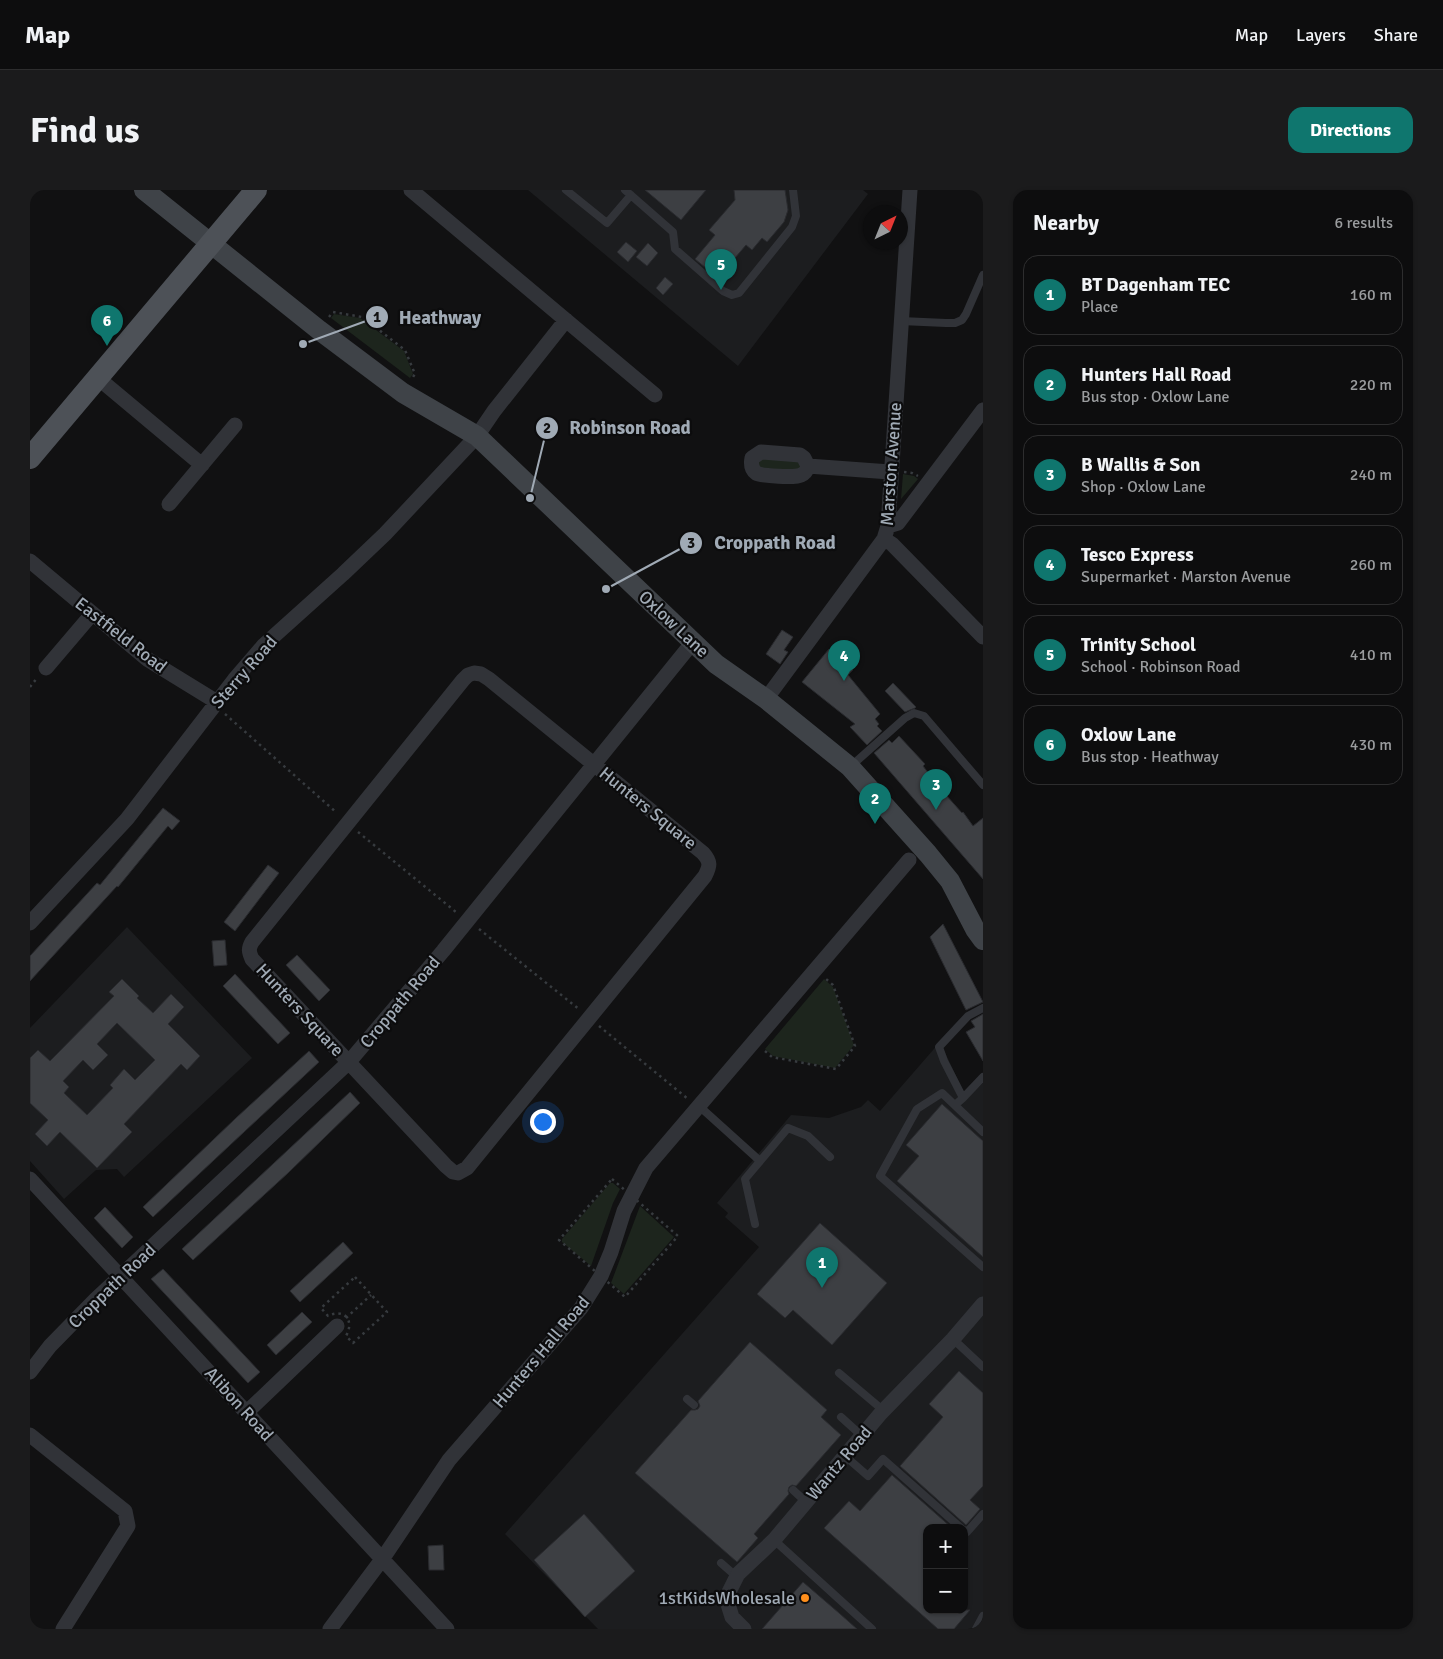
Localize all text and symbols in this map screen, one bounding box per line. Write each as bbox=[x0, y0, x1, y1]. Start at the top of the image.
text: Map bbox=[25, 20, 70, 50]
text: Map bbox=[1235, 24, 1268, 46]
text: Layers bbox=[1296, 24, 1346, 46]
text: Share bbox=[1374, 24, 1418, 46]
button: Directions bbox=[1288, 107, 1413, 153]
text: Find us bbox=[30, 109, 140, 152]
north arrow bbox=[863, 205, 908, 250]
text: Nearby bbox=[1033, 210, 1099, 236]
text: 6 results bbox=[1334, 213, 1393, 233]
pin: 5 bbox=[705, 249, 737, 290]
text: BT Dagenham TEC bbox=[1081, 273, 1230, 297]
text: 1 bbox=[1046, 285, 1054, 305]
text: 160 m bbox=[1350, 285, 1392, 305]
text: Place bbox=[1081, 297, 1118, 317]
callout: Heathway bbox=[364, 300, 492, 334]
pin: 6 bbox=[91, 305, 123, 346]
text: Heathway bbox=[399, 306, 482, 330]
text: 1 bbox=[373, 308, 381, 326]
text: Hunters Hall Road bbox=[1081, 363, 1231, 387]
text: 2 bbox=[1046, 375, 1054, 395]
text: 220 m bbox=[1350, 375, 1392, 395]
text: Bus stop · Oxlow Lane bbox=[1081, 387, 1230, 407]
street label: Marston Avenue bbox=[876, 402, 906, 526]
callout: Robinson Road bbox=[534, 411, 701, 445]
text: Robinson Road bbox=[569, 416, 691, 440]
text: 2 bbox=[543, 419, 551, 437]
text: B Wallis & Son bbox=[1081, 453, 1200, 477]
text: 3 bbox=[1046, 465, 1054, 485]
text: 240 m bbox=[1350, 465, 1392, 485]
text: Shop · Oxlow Lane bbox=[1081, 477, 1206, 497]
callout: Croppath Road bbox=[679, 526, 846, 560]
text: Croppath Road bbox=[714, 531, 836, 555]
text: 3 bbox=[687, 534, 695, 552]
text: Tesco Express bbox=[1081, 543, 1194, 567]
text: 4 bbox=[1046, 555, 1054, 575]
text: 260 m bbox=[1350, 555, 1392, 575]
text: Supermarket · Marston Avenue bbox=[1081, 567, 1291, 587]
street label: Oxlow Lane bbox=[634, 586, 714, 662]
street label: Eastfield Road bbox=[71, 592, 171, 678]
street label: Sterry Road bbox=[206, 631, 282, 713]
text: Trinity School bbox=[1081, 633, 1196, 657]
pin: 4 bbox=[828, 640, 860, 681]
text: 5 bbox=[1046, 645, 1054, 665]
text: 410 m bbox=[1350, 645, 1392, 665]
text: School · Robinson Road bbox=[1081, 657, 1240, 677]
text: Oxlow Lane bbox=[1081, 723, 1176, 747]
text: 6 bbox=[1046, 735, 1054, 755]
text: 430 m bbox=[1350, 735, 1392, 755]
text: Bus stop · Heathway bbox=[1081, 747, 1219, 767]
street label: Hunters Square bbox=[595, 762, 701, 854]
pin: 3 bbox=[920, 769, 952, 810]
pin: 2 bbox=[859, 783, 891, 824]
street label: Croppath Road bbox=[355, 952, 445, 1052]
street label: Hunters Square bbox=[251, 959, 349, 1061]
your location bbox=[530, 1109, 556, 1135]
street label: Croppath Road bbox=[64, 1239, 160, 1333]
pin: 1 bbox=[806, 1247, 838, 1288]
street label: Hunters Hall Road bbox=[488, 1291, 594, 1413]
street label: Alibon Road bbox=[200, 1362, 278, 1446]
street label: Wantz Road bbox=[801, 1421, 877, 1505]
map controls bbox=[923, 1524, 968, 1614]
button: + bbox=[923, 1524, 968, 1569]
button: − bbox=[923, 1569, 968, 1614]
place label: 1stKidsWholesale bbox=[658, 1587, 795, 1609]
marker: 1stKidsWholesale bbox=[799, 1592, 811, 1604]

